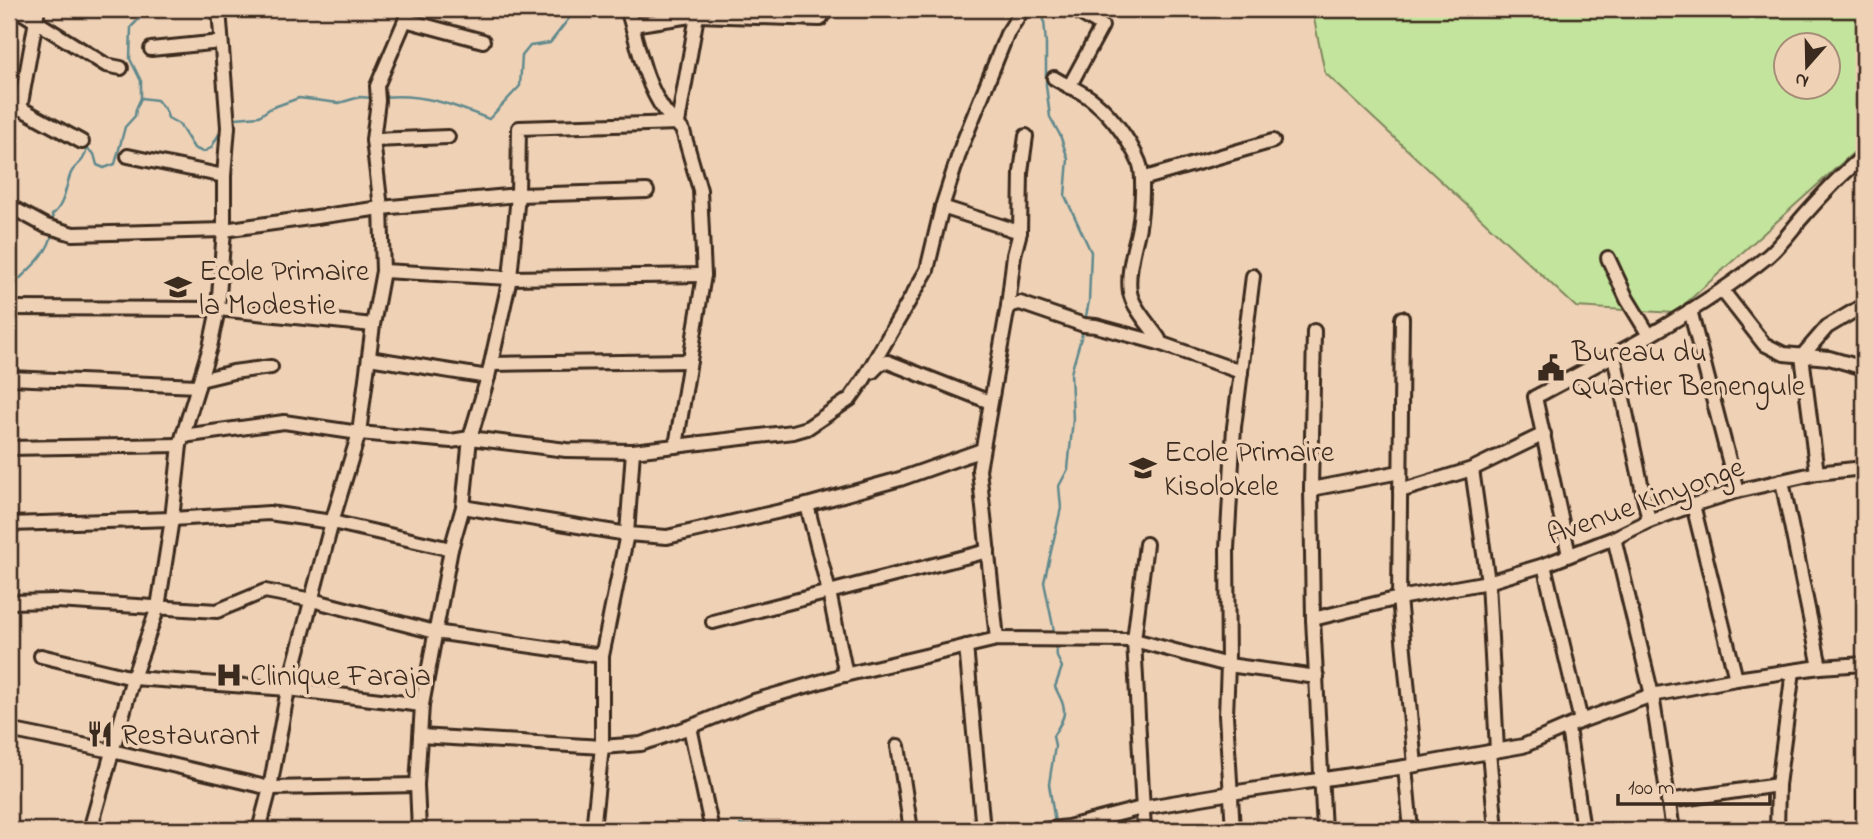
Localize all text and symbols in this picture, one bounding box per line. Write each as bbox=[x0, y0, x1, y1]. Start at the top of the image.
north arrow bbox=[1772, 32, 1842, 102]
text: N bbox=[1791, 65, 1813, 95]
place label: Ecole Primaire la Modestie bbox=[199, 251, 370, 329]
school or university icon: Ecole Primaire la Modestie bbox=[163, 272, 193, 302]
place label: Bureau du Quartier Benengule bbox=[1571, 332, 1806, 410]
public building icon: Bureau du Quartier Benengule bbox=[1536, 353, 1566, 383]
place label: Ecole Primaire Kisolokele bbox=[1164, 432, 1335, 510]
street label: Avenue Kinyonge bbox=[1541, 447, 1751, 559]
school or university icon: Ecole Primaire Kisolokele bbox=[1128, 453, 1158, 483]
place label: Clinique Faraja bbox=[250, 656, 431, 700]
hospital icon: Clinique Faraja bbox=[214, 660, 244, 690]
place label: Restaurant bbox=[121, 715, 260, 759]
restaurant icon: Restaurant bbox=[85, 719, 115, 749]
scale bar bbox=[1618, 762, 1770, 806]
text: 100 m bbox=[1628, 774, 1674, 804]

